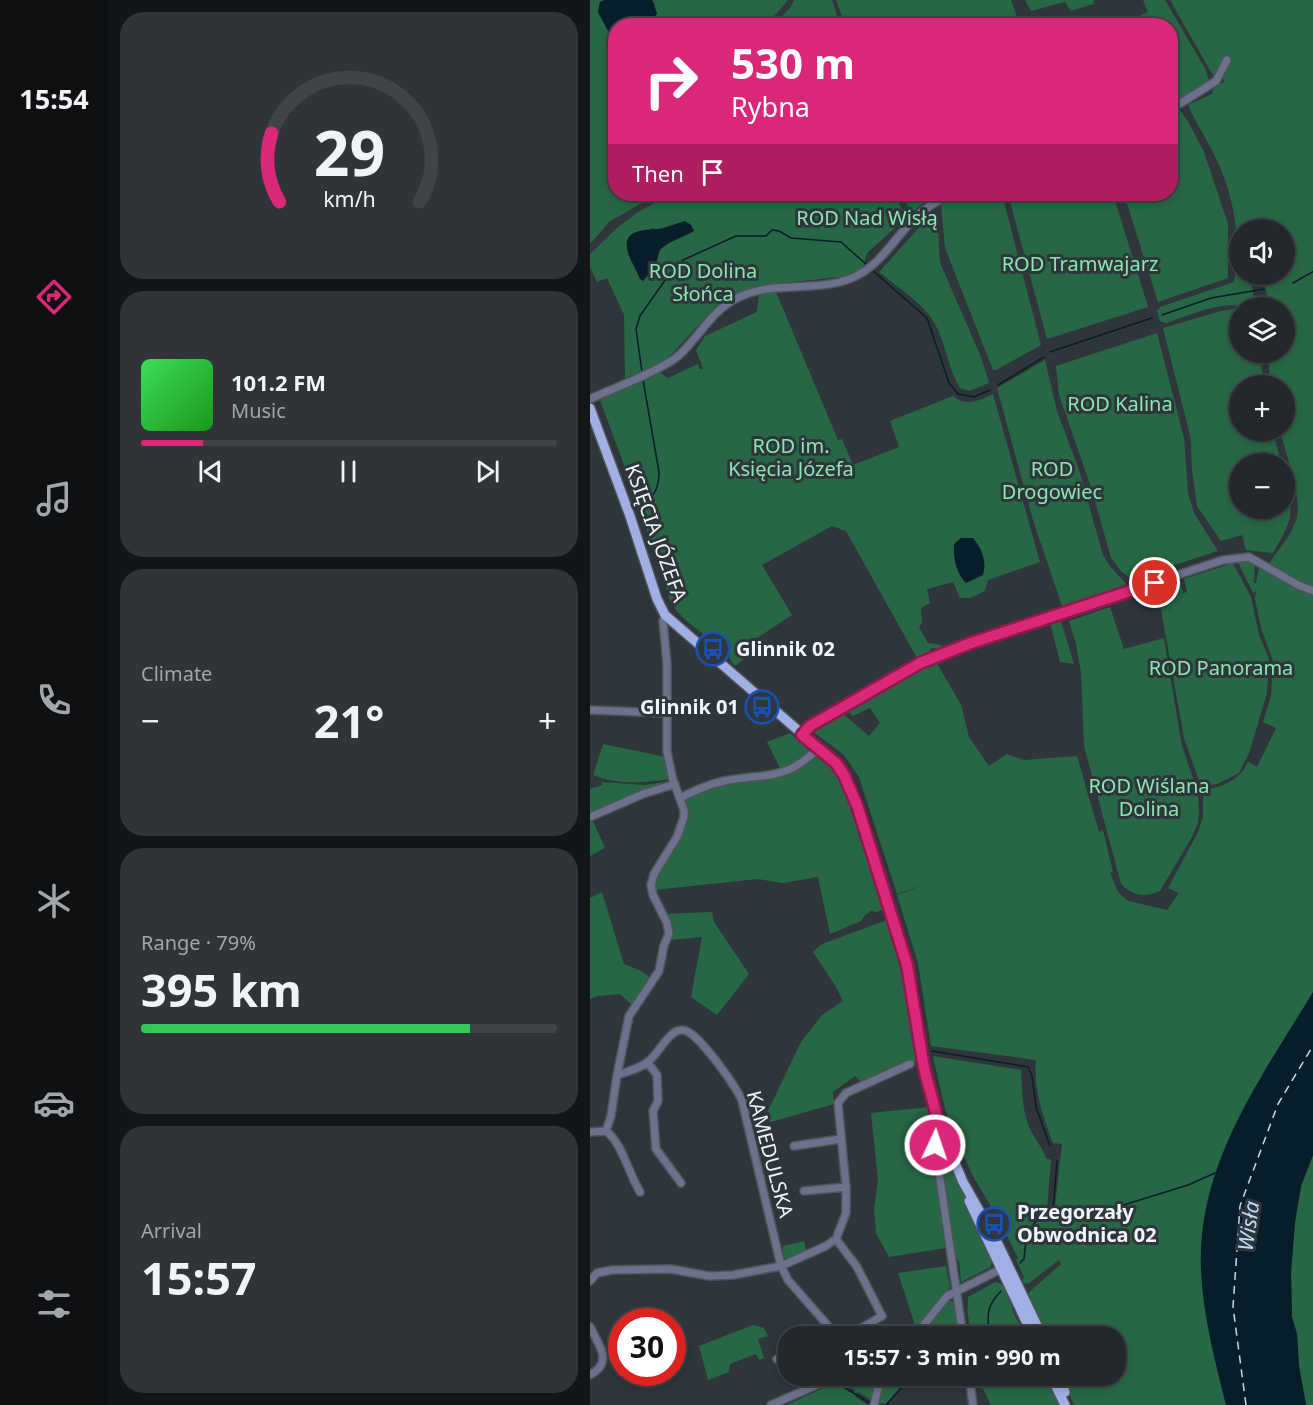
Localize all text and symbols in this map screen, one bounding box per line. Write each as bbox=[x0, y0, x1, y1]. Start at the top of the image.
text: 530 m bbox=[731, 34, 855, 91]
icon: right bbox=[632, 42, 710, 120]
text: 15:54 bbox=[19, 80, 89, 117]
text: Rybna bbox=[731, 88, 810, 125]
text: 29 bbox=[313, 109, 385, 194]
icon: arrive bbox=[696, 156, 729, 189]
text: Then bbox=[632, 158, 684, 188]
text: km/h bbox=[323, 185, 375, 214]
park label: ROD Nad Wisłą bbox=[796, 204, 938, 231]
map controls bbox=[1229, 219, 1295, 519]
button: sound bbox=[1229, 219, 1295, 285]
park label: ROD Tramwajarz bbox=[1002, 250, 1158, 277]
park label: ROD Dolina Słońca bbox=[649, 257, 757, 307]
icon: directions bbox=[33, 276, 75, 318]
button: layers bbox=[1229, 297, 1295, 363]
text: 101.2 FM bbox=[231, 367, 326, 397]
button: + bbox=[1229, 375, 1295, 441]
park label: ROD Kalina bbox=[1067, 390, 1173, 417]
text: Music bbox=[231, 397, 286, 424]
park label: ROD im. Księcia Józefa bbox=[728, 432, 854, 482]
button: − bbox=[1229, 453, 1295, 519]
icon: previous bbox=[194, 455, 227, 488]
icon: pause bbox=[332, 455, 365, 488]
icon: next bbox=[471, 455, 504, 488]
park label: ROD Drogowiec bbox=[1002, 455, 1102, 505]
street label: KSIĘCIA JÓZEFA bbox=[619, 460, 694, 606]
icon: music bbox=[33, 478, 75, 520]
pin bbox=[1129, 557, 1180, 608]
icon: arrive bbox=[1138, 566, 1171, 599]
bus stop icon: Glinnik 02 bbox=[695, 631, 731, 667]
place label: Glinnik 02 bbox=[736, 635, 835, 662]
park label: ROD Panorama bbox=[1149, 654, 1293, 681]
text: Climate bbox=[141, 660, 212, 687]
icon: phone bbox=[33, 679, 75, 721]
bus stop icon: Glinnik 01 bbox=[744, 689, 780, 725]
text: 21° bbox=[314, 690, 384, 751]
place label: Glinnik 01 bbox=[640, 693, 739, 720]
text: − bbox=[141, 698, 160, 743]
text: + bbox=[538, 698, 557, 743]
park label: ROD Wiślana Dolina bbox=[1088, 772, 1210, 822]
icon: climate bbox=[33, 880, 75, 922]
text: Range · 79% bbox=[141, 929, 256, 956]
text: 395 km bbox=[141, 959, 302, 1020]
icon: car bbox=[33, 1082, 75, 1124]
street label: KAMEDULSKA bbox=[741, 1087, 800, 1220]
position arrow bbox=[903, 1113, 967, 1177]
place label: Przegorzały Obwodnica 02 bbox=[1017, 1198, 1157, 1248]
water label: Wisła bbox=[1231, 1199, 1265, 1252]
bus stop icon: Przegorzały Obwodnica 02 bbox=[976, 1206, 1012, 1242]
text: Arrival bbox=[141, 1217, 202, 1244]
text: 15:57 bbox=[141, 1247, 257, 1308]
icon: filters bbox=[33, 1283, 75, 1325]
speed limit sign: 30 bbox=[608, 1308, 686, 1386]
text: 15:57 · 3 min · 990 m bbox=[843, 1341, 1061, 1371]

